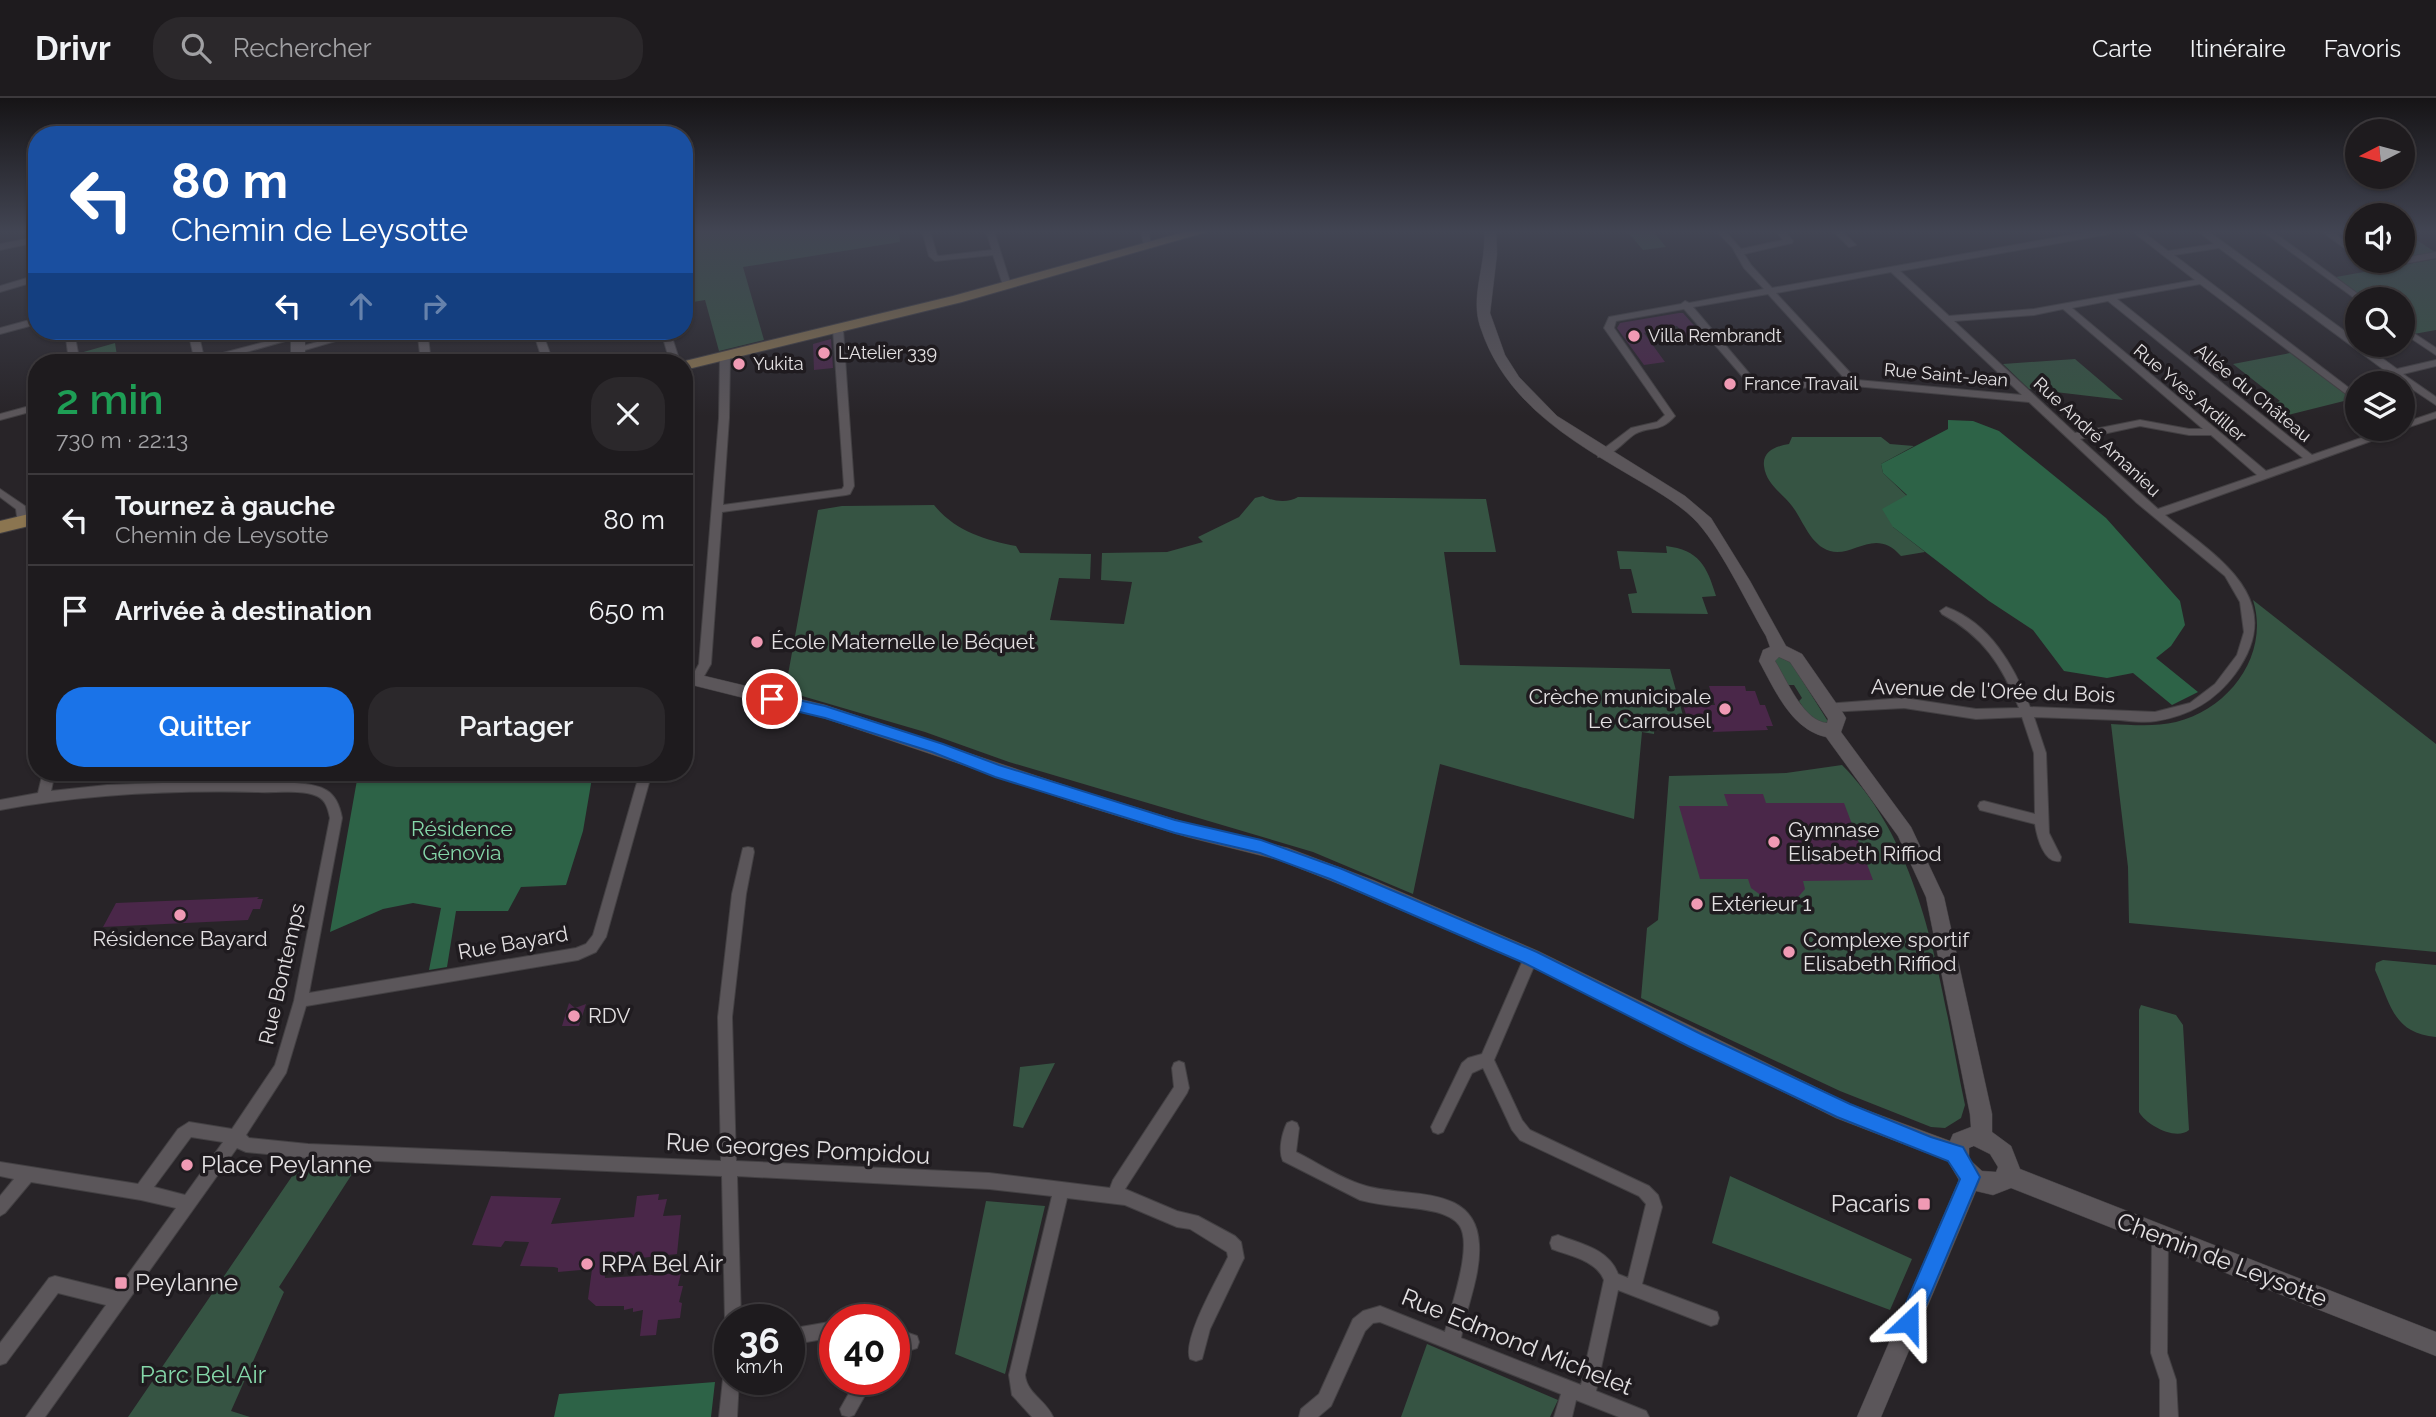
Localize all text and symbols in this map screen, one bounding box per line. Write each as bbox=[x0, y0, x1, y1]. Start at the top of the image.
search box bbox=[153, 17, 643, 80]
text: Drivr bbox=[35, 29, 111, 68]
icon: search bbox=[177, 29, 215, 67]
text: Rechercher bbox=[233, 33, 372, 63]
text: Carte bbox=[2092, 34, 2152, 63]
text: Itinéraire bbox=[2190, 34, 2286, 63]
text: Favoris bbox=[2324, 34, 2401, 63]
north arrow bbox=[2345, 119, 2415, 189]
map controls bbox=[2345, 119, 2415, 441]
text: 80 m bbox=[171, 152, 288, 209]
icon: left bbox=[56, 154, 147, 245]
button: sound bbox=[2345, 203, 2415, 273]
text: Chemin de Leysotte bbox=[171, 211, 468, 248]
icon: left bbox=[269, 287, 307, 325]
icon: ahead bbox=[342, 287, 380, 325]
icon: right bbox=[415, 287, 453, 325]
button: search bbox=[2345, 287, 2415, 357]
place label: Villa Rembrandt bbox=[1648, 325, 1782, 346]
marker: Villa Rembrandt bbox=[1626, 328, 1642, 344]
street label: Rue Yves Ardiller bbox=[2130, 339, 2251, 446]
street label: Allée du Château bbox=[2191, 339, 2316, 446]
place label: L'Atelier 339 bbox=[838, 342, 937, 363]
marker: L'Atelier 339 bbox=[816, 345, 832, 361]
place label: Yukita bbox=[753, 353, 804, 374]
marker: Yukita bbox=[731, 356, 747, 372]
street label: Rue Saint-Jean bbox=[1883, 359, 2009, 390]
button: layers bbox=[2345, 371, 2415, 441]
street label: Rue André Amanieu bbox=[2030, 372, 2165, 501]
place label: France Travail bbox=[1744, 373, 1858, 394]
text: 2 min bbox=[56, 375, 164, 424]
marker: France Travail bbox=[1722, 376, 1738, 392]
button: close bbox=[591, 377, 665, 451]
text: 730 m · 22:13 bbox=[56, 426, 188, 453]
text: Tournez à gauche bbox=[115, 491, 335, 521]
icon: left bbox=[56, 501, 94, 539]
text: 80 m bbox=[603, 505, 665, 535]
text: Chemin de Leysotte bbox=[115, 521, 329, 548]
icon: arrive bbox=[56, 592, 94, 630]
text: Arrivée à destination bbox=[115, 596, 372, 626]
text: 650 m bbox=[589, 596, 665, 626]
place label: École Maternelle le Béquet bbox=[771, 629, 1035, 654]
marker: École Maternelle le Béquet bbox=[749, 634, 765, 650]
pin bbox=[742, 669, 802, 729]
street label: Avenue de l'Orée du Bois bbox=[1871, 674, 2115, 707]
icon: arrive bbox=[753, 680, 791, 718]
place label: Crèche municipale Le Carrousel bbox=[1529, 684, 1711, 733]
button: Quitter bbox=[56, 687, 354, 767]
button: Partager bbox=[368, 687, 665, 767]
marker: Crèche municipale Le Carrousel bbox=[1717, 701, 1733, 717]
park label: Résidence Génovia bbox=[411, 816, 513, 865]
place label: Gymnase Elisabeth Riffiod bbox=[1788, 817, 1942, 866]
marker: Gymnase Elisabeth Riffiod bbox=[1766, 834, 1782, 850]
place label: Extérieur 1 bbox=[1711, 891, 1812, 916]
marker: Extérieur 1 bbox=[1689, 896, 1705, 912]
street label: Rue Bontemps bbox=[253, 901, 310, 1047]
marker: Résidence Bayard bbox=[172, 907, 188, 923]
street label: Rue Bayard bbox=[456, 921, 570, 964]
place label: Résidence Bayard bbox=[93, 926, 267, 951]
place label: Complexe sportif Elisabeth Riffiod bbox=[1803, 927, 1970, 976]
marker: Complexe sportif Elisabeth Riffiod bbox=[1781, 944, 1797, 960]
place label: RDV bbox=[588, 1003, 630, 1028]
marker: RDV bbox=[566, 1008, 582, 1024]
street label: Rue Georges Pompidou bbox=[665, 1127, 931, 1170]
place label: Place Peylanne bbox=[201, 1150, 372, 1179]
marker: Place Peylanne bbox=[179, 1157, 195, 1173]
place label: Pacaris bbox=[1831, 1189, 1910, 1218]
marker: Pacaris bbox=[1916, 1196, 1932, 1212]
street label: Chemin de Leysotte bbox=[2113, 1206, 2331, 1313]
place label: RPA Bel Air bbox=[601, 1249, 724, 1278]
marker: RPA Bel Air bbox=[579, 1256, 595, 1272]
place label: Peylanne bbox=[135, 1268, 238, 1297]
marker: Peylanne bbox=[113, 1275, 129, 1291]
street label: Rue Edmond Michelet bbox=[1397, 1282, 1637, 1401]
position arrow bbox=[1872, 1285, 1946, 1359]
speed limit sign: 40 bbox=[819, 1304, 910, 1395]
text: 36 bbox=[739, 1320, 780, 1361]
text: km/h bbox=[736, 1356, 783, 1377]
park label: Parc Bel Air bbox=[140, 1360, 267, 1389]

